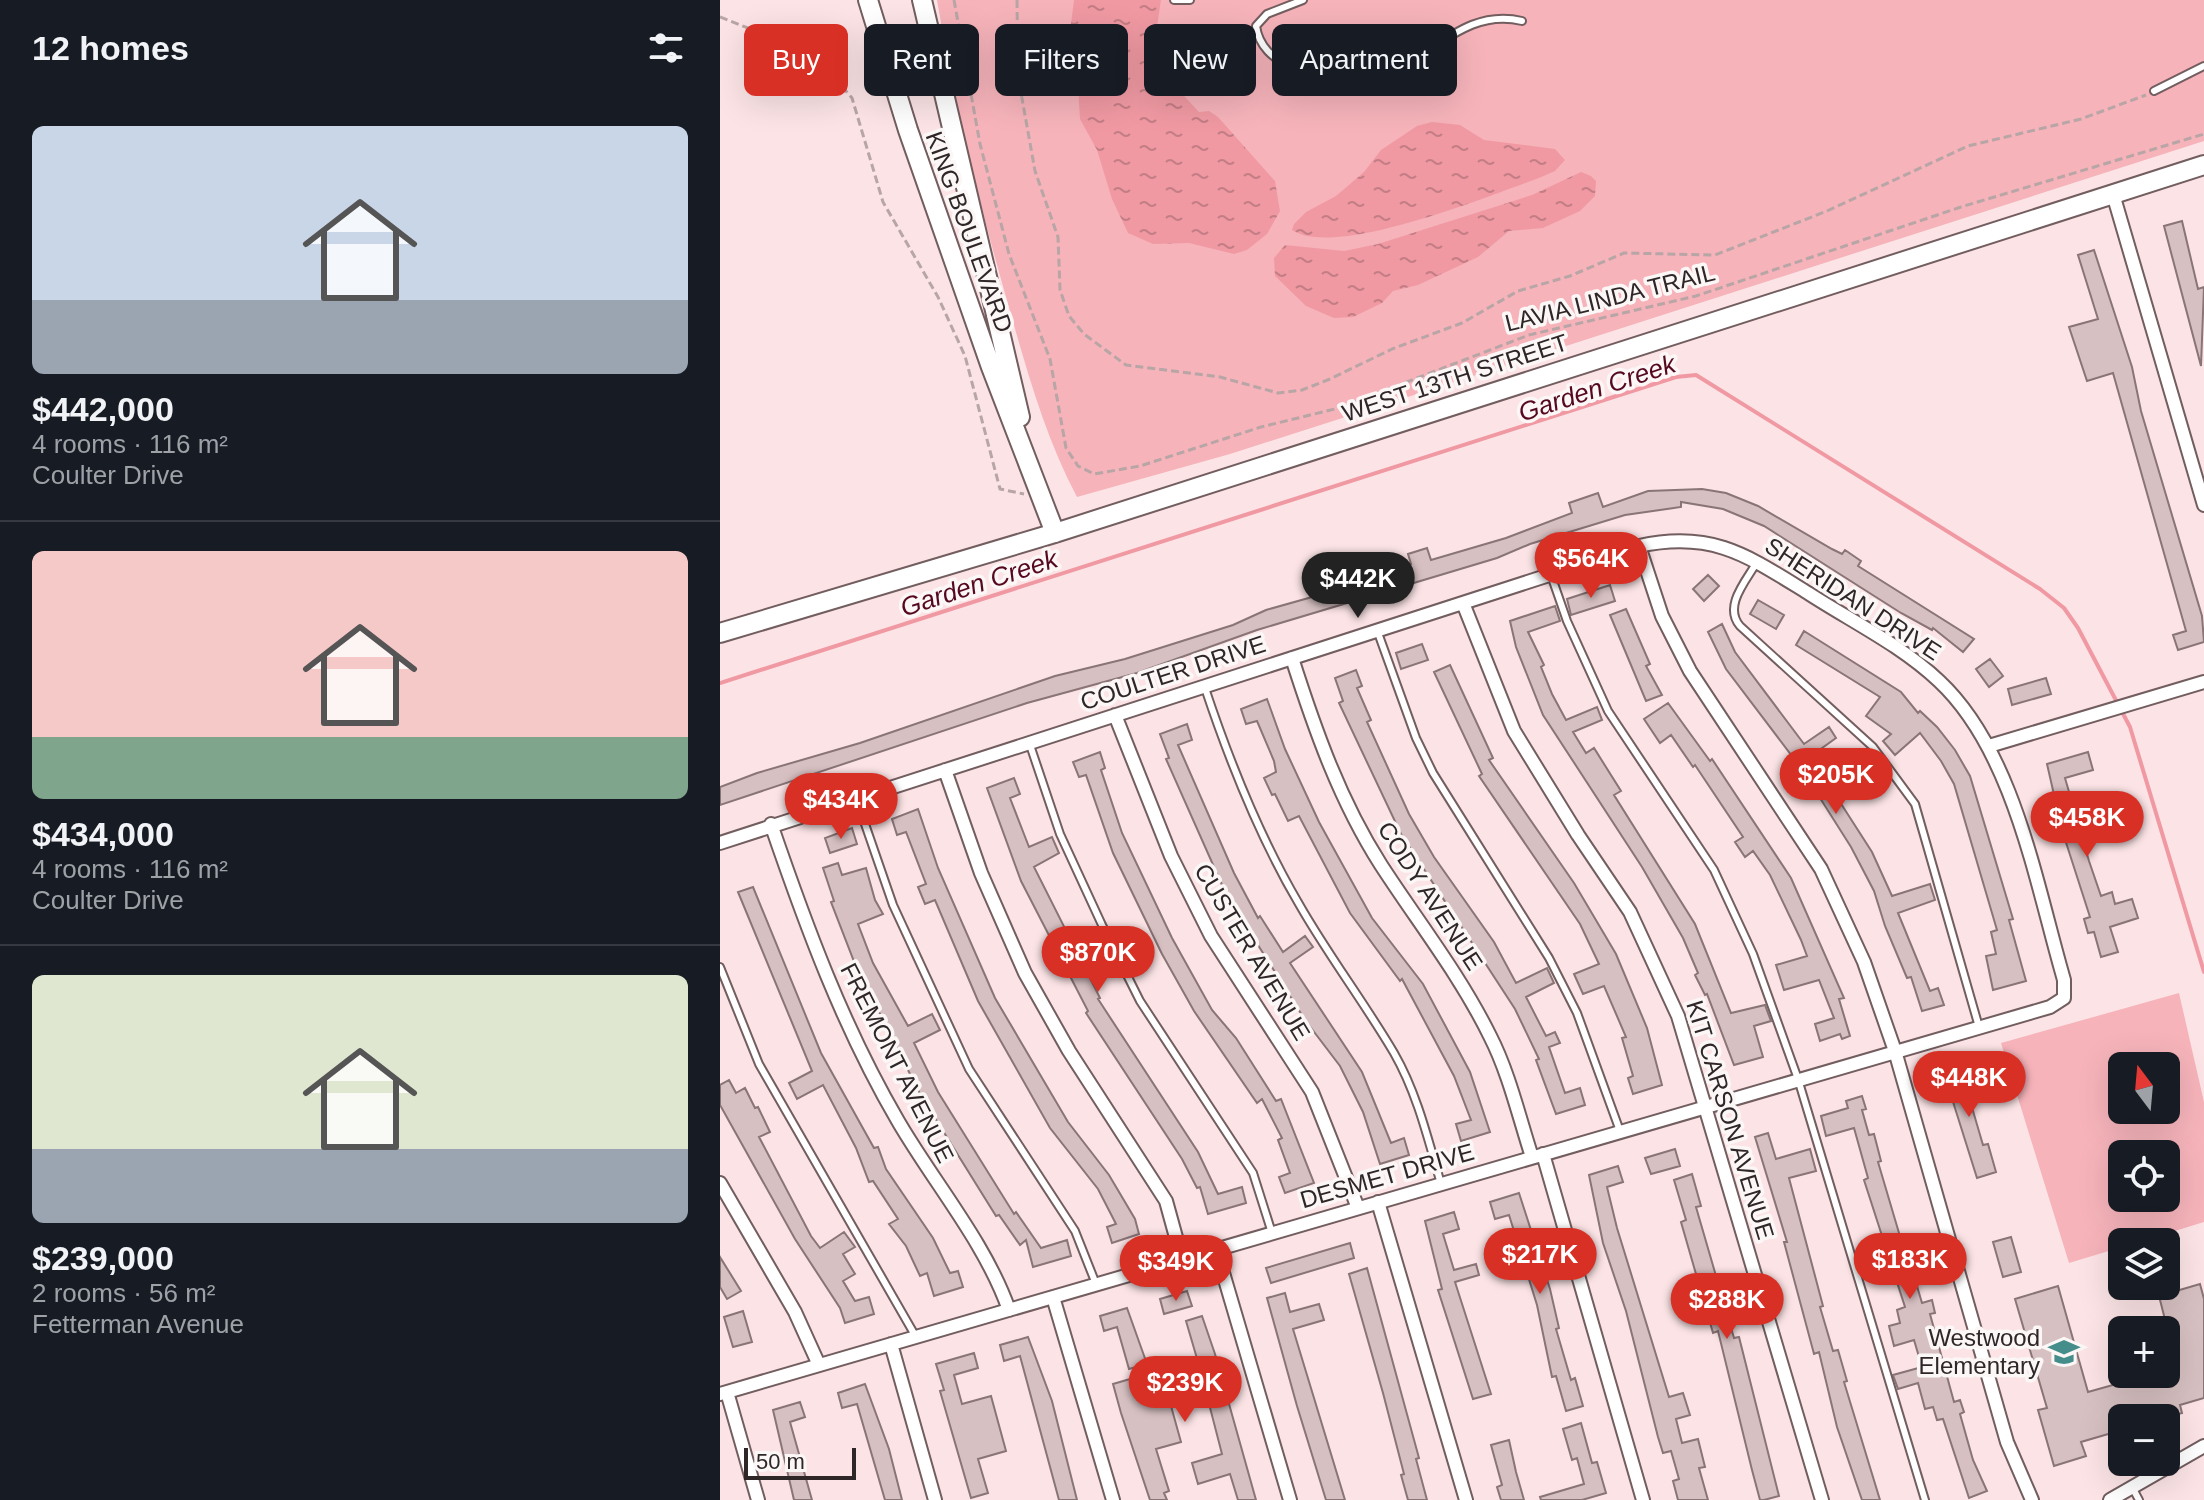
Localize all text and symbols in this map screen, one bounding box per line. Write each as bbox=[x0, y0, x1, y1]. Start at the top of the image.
chip: Buy bbox=[744, 24, 848, 96]
chip: Rent bbox=[864, 24, 979, 96]
chip: Filters bbox=[995, 24, 1128, 96]
chip: New bbox=[1144, 24, 1256, 96]
chip: Apartment bbox=[1272, 24, 1457, 96]
icon: filters bbox=[644, 26, 688, 70]
text: 12 homes bbox=[32, 29, 189, 67]
street label: KING BOULEVARD bbox=[921, 128, 1018, 336]
icon: home bbox=[288, 178, 432, 322]
street label: LAVIA LINDA TRAIL bbox=[1502, 258, 1718, 337]
street label: WEST 13TH STREET bbox=[1339, 328, 1571, 427]
water label: Garden Creek bbox=[1515, 348, 1681, 427]
text: $442,000 bbox=[32, 390, 174, 428]
text: 4 rooms · 116 m² bbox=[32, 429, 228, 459]
text: Coulter Drive bbox=[32, 460, 184, 490]
pin: $564K bbox=[1535, 532, 1647, 600]
street label: SHERIDAN DRIVE bbox=[1760, 532, 1946, 665]
water label: Garden Creek bbox=[897, 543, 1063, 622]
text: $564K bbox=[1553, 543, 1629, 573]
pin: $442K bbox=[1302, 552, 1414, 620]
text: $442K bbox=[1320, 563, 1396, 593]
icon: home bbox=[288, 603, 432, 747]
street label: COULTER DRIVE bbox=[1077, 630, 1269, 715]
pin: $205K bbox=[1780, 748, 1892, 816]
text: $205K bbox=[1798, 759, 1874, 789]
pin: $434K bbox=[785, 773, 897, 841]
text: $434K bbox=[803, 784, 879, 814]
pin: $458K bbox=[2031, 791, 2143, 859]
text: $458K bbox=[2049, 802, 2125, 832]
text: $434,000 bbox=[32, 815, 174, 853]
street label: CODY AVENUE bbox=[1372, 817, 1488, 975]
text: 4 rooms · 116 m² bbox=[32, 854, 228, 884]
street label: CUSTER AVENUE bbox=[1189, 859, 1316, 1045]
text: Coulter Drive bbox=[32, 885, 184, 915]
pin: $870K bbox=[1042, 926, 1154, 994]
text: $870K bbox=[1060, 937, 1136, 967]
street label: FREMONT AVENUE bbox=[835, 958, 960, 1167]
street label: KIT CARSON AVENUE bbox=[1681, 997, 1780, 1243]
icon: home bbox=[288, 1027, 432, 1171]
pin: $448K bbox=[1913, 1051, 2025, 1119]
north arrow bbox=[2108, 1052, 2180, 1124]
map controls bbox=[2108, 1052, 2180, 1476]
text: $448K bbox=[1931, 1062, 2007, 1092]
street label: DESMET DRIVE bbox=[1297, 1138, 1477, 1213]
button: locate bbox=[2108, 1140, 2180, 1212]
pin: $217K bbox=[1484, 1228, 1596, 1296]
button: layers bbox=[2108, 1228, 2180, 1300]
pin: $183K bbox=[1854, 1233, 1966, 1301]
pin: $349K bbox=[1120, 1235, 1232, 1303]
text: $239,000 bbox=[32, 1239, 174, 1277]
text: $217K bbox=[1502, 1239, 1578, 1269]
text: $183K bbox=[1872, 1244, 1948, 1274]
text: $349K bbox=[1138, 1246, 1214, 1276]
pin: $288K bbox=[1671, 1273, 1783, 1341]
text: 2 rooms · 56 m² bbox=[32, 1278, 216, 1308]
text: $288K bbox=[1689, 1284, 1765, 1314]
text: Fetterman Avenue bbox=[32, 1309, 244, 1339]
button: + bbox=[2108, 1316, 2180, 1388]
place label: Westwood Elementary bbox=[1919, 1324, 2040, 1379]
school or university icon: Westwood Elementary bbox=[2047, 1335, 2081, 1369]
pin: $239K bbox=[1129, 1356, 1241, 1424]
text: $239K bbox=[1147, 1367, 1223, 1397]
button: − bbox=[2108, 1404, 2180, 1476]
scale bar bbox=[744, 1444, 856, 1480]
text: 50 m bbox=[756, 1449, 805, 1474]

